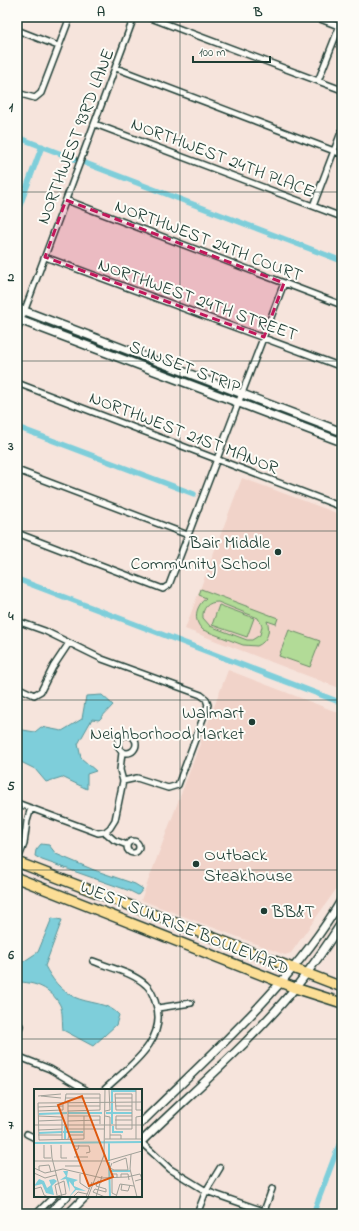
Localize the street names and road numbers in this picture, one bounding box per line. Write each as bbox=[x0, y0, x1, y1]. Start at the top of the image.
street label: NORTHWEST 93RD LANE bbox=[31, 45, 122, 228]
street label: NORTHWEST 24TH PLACE bbox=[127, 112, 318, 206]
street label: NORTHWEST 24TH COURT bbox=[111, 194, 306, 290]
street label: NORTHWEST 24TH STREET bbox=[94, 253, 301, 349]
street label: SUNSET STRIP bbox=[125, 335, 245, 401]
street label: NORTHWEST 21ST MANOR bbox=[85, 386, 282, 482]
street label: WEST SUNRISE BOULEVARD bbox=[76, 875, 293, 983]

